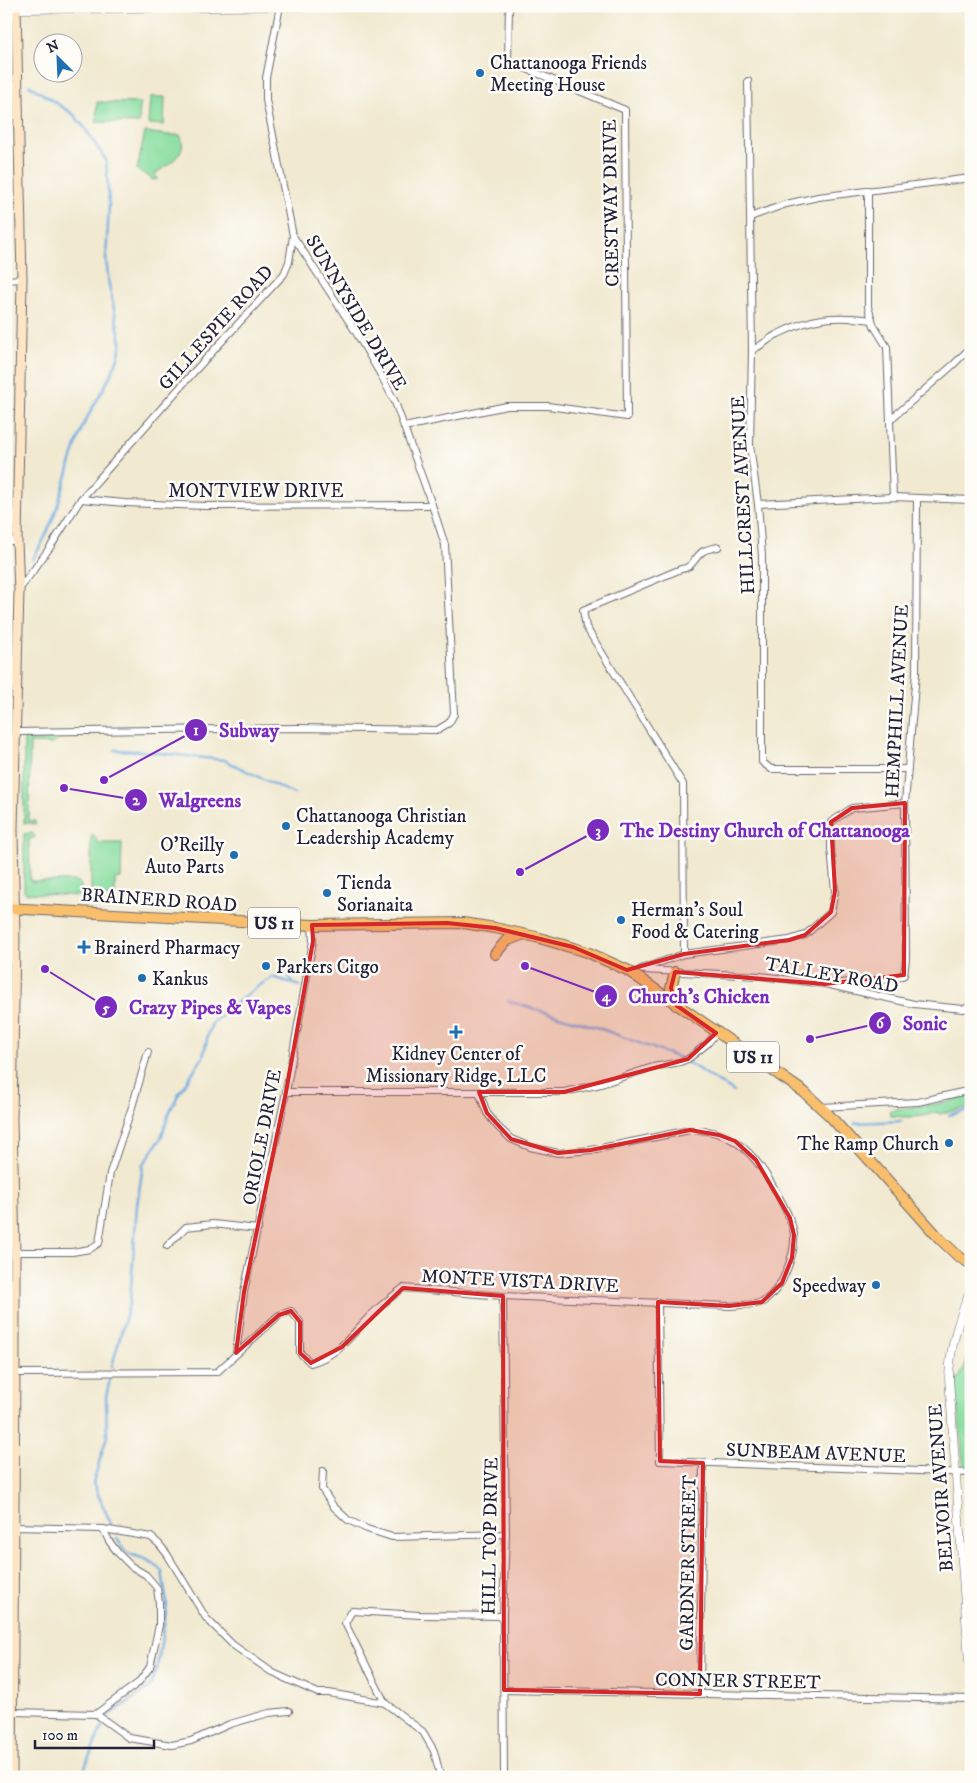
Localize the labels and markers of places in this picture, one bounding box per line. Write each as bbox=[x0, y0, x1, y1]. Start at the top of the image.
place label: Chattanooga Friends Meeting House bbox=[490, 52, 647, 97]
marker: Chattanooga Friends Meeting House bbox=[474, 67, 486, 79]
callout: Subway bbox=[184, 713, 289, 748]
callout: Walgreens bbox=[124, 783, 251, 818]
place label: Chattanooga Christian Leadership Academy bbox=[296, 805, 467, 850]
callout: The Destiny Church of Chattanooga bbox=[585, 813, 920, 848]
marker: Chattanooga Christian Leadership Academy bbox=[280, 820, 292, 832]
place label: O'Reilly Auto Parts bbox=[145, 834, 225, 879]
marker: O'Reilly Auto Parts bbox=[228, 849, 240, 861]
place label: Tienda Sorianaita bbox=[337, 872, 413, 917]
marker: Tienda Sorianaita bbox=[321, 887, 333, 899]
place label: Herman's Soul Food & Catering bbox=[631, 899, 759, 944]
marker: Herman's Soul Food & Catering bbox=[615, 914, 627, 926]
place label: Brainerd Pharmacy bbox=[94, 937, 241, 960]
marker: Brainerd Pharmacy bbox=[78, 941, 90, 953]
place label: Parkers Citgo bbox=[276, 956, 379, 979]
marker: Parkers Citgo bbox=[260, 960, 272, 972]
place label: Kankus bbox=[152, 968, 208, 991]
marker: Kankus bbox=[136, 972, 148, 984]
callout: Church's Chicken bbox=[593, 978, 780, 1013]
callout: Crazy Pipes & Vapes bbox=[94, 990, 301, 1025]
callout: Sonic bbox=[868, 1005, 957, 1040]
marker: Kidney Center of Missionary Ridge, LLC bbox=[449, 1025, 463, 1039]
place label: Kidney Center of Missionary Ridge, LLC bbox=[366, 1043, 546, 1088]
place label: The Ramp Church bbox=[797, 1133, 939, 1156]
marker: The Ramp Church bbox=[943, 1137, 955, 1149]
place label: Speedway bbox=[792, 1275, 867, 1298]
marker: Speedway bbox=[870, 1279, 882, 1291]

